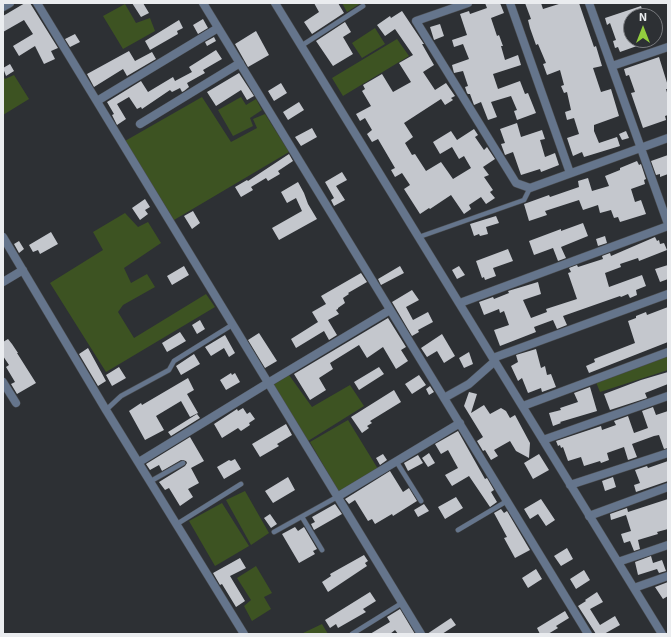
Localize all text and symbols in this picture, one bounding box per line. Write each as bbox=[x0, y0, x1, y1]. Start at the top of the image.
north arrow bbox=[623, 8, 663, 48]
text: N bbox=[639, 10, 647, 23]

